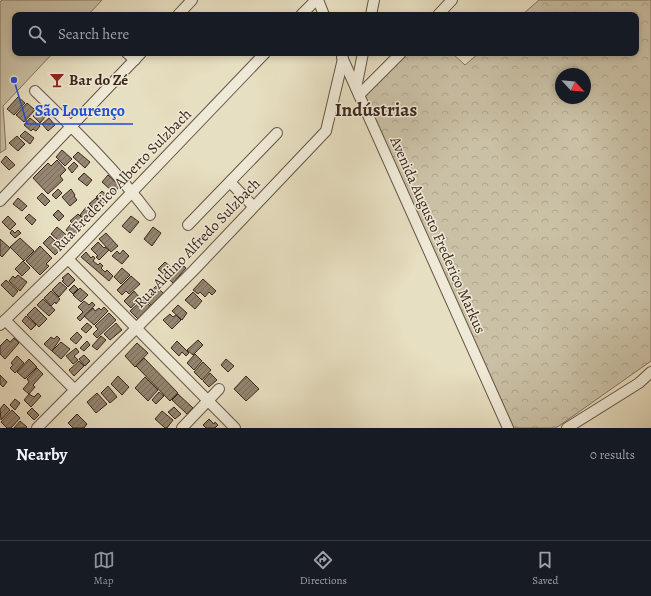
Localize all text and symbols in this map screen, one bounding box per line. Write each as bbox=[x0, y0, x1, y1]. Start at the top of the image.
search box bbox=[12, 12, 639, 56]
icon: search bbox=[26, 23, 48, 45]
text: Search here bbox=[58, 24, 129, 44]
north arrow bbox=[555, 68, 591, 104]
place label: Bar do Zé bbox=[69, 70, 128, 90]
bar icon: Bar do Zé bbox=[48, 71, 66, 89]
callout: São Lourenço bbox=[27, 96, 133, 124]
district label: Indústrias bbox=[335, 97, 417, 123]
text: São Lourenço bbox=[35, 100, 125, 122]
street label: Rua Frederico Alberto Sulzbach bbox=[48, 104, 196, 256]
street label: Avenida Augusto Frederico Markus bbox=[385, 132, 491, 337]
street label: Rua Aldino Alfredo Sulzbach bbox=[130, 174, 264, 312]
text: Nearby bbox=[16, 443, 67, 466]
text: 0 results bbox=[590, 446, 635, 463]
tab: Map bbox=[93, 549, 115, 588]
tab: Directions bbox=[300, 549, 347, 588]
tab: Saved bbox=[532, 549, 558, 588]

